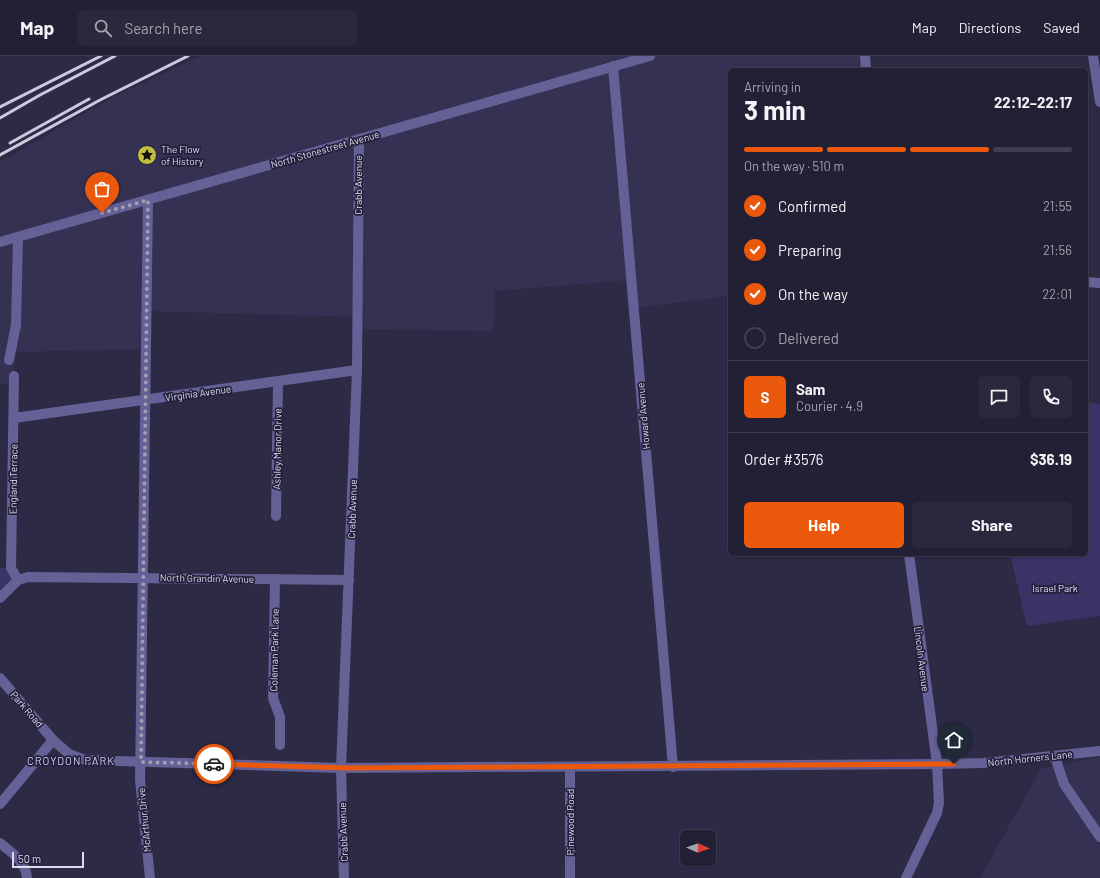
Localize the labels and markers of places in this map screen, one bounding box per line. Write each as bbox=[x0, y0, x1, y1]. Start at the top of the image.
place label: The Flow of History bbox=[161, 143, 204, 167]
place icon: The Flow of History bbox=[136, 144, 158, 166]
pin bbox=[85, 172, 119, 213]
pin bbox=[937, 723, 971, 764]

